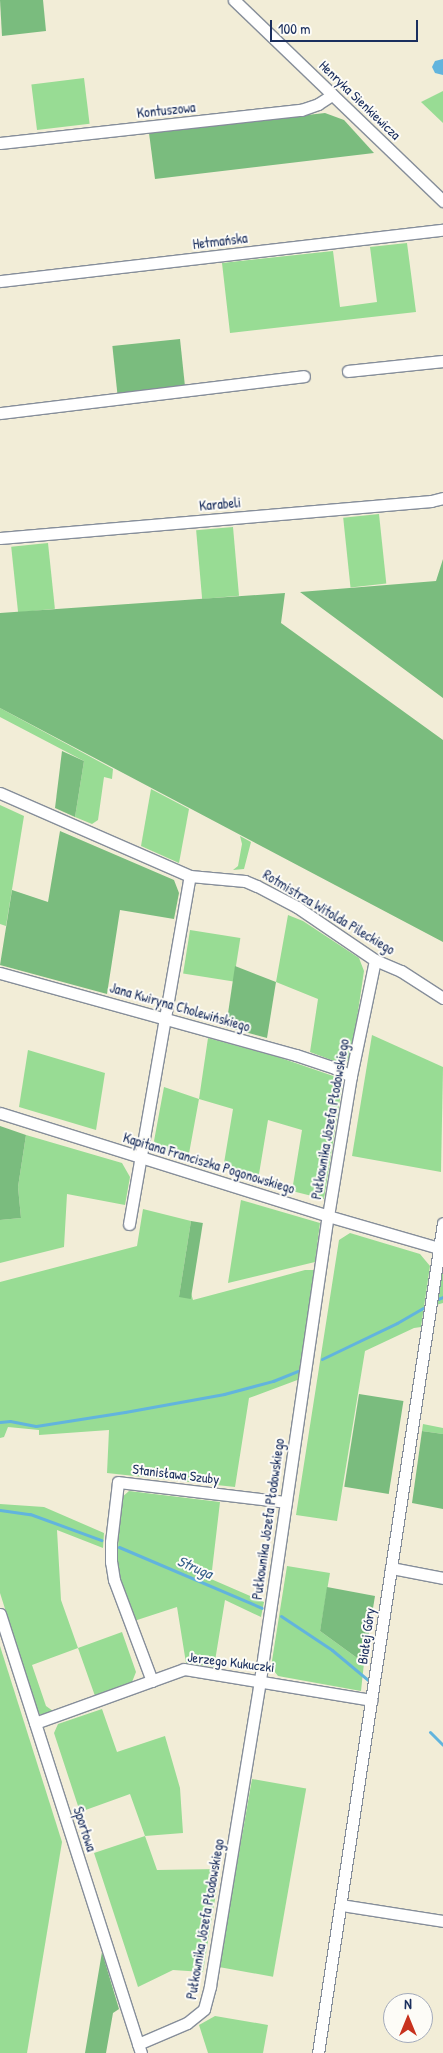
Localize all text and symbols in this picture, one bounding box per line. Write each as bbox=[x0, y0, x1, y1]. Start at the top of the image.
scale bar bbox=[273, 10, 420, 42]
text: 100 m bbox=[278, 18, 311, 39]
street label: Henryka Sienkiewicza bbox=[316, 57, 404, 143]
street label: Kontuszowa bbox=[136, 99, 196, 121]
street label: Hetmańska bbox=[192, 229, 248, 253]
street label: Karabeli bbox=[198, 494, 242, 514]
street label: Rotmistrza Witolda Pileckiego bbox=[260, 866, 398, 958]
street label: Jana Kwiryna Cholewińskiego bbox=[108, 979, 252, 1035]
street label: Pułkownika Józefa Płodowskiego bbox=[308, 1037, 352, 1201]
street label: Kapitana Franciszka Pogonowskiego bbox=[121, 1129, 297, 1197]
street label: Pułkownika Józefa Płodowskiego bbox=[248, 1437, 288, 1601]
street label: Stanisława Szuby bbox=[132, 1460, 220, 1488]
water label: Struga bbox=[175, 1552, 215, 1582]
street label: Białej Góry bbox=[354, 1607, 378, 1665]
street label: Jerzego Kukuczki bbox=[187, 1648, 275, 1676]
street label: Sportowa bbox=[70, 1805, 100, 1853]
street label: Pułkownika Józefa Płodowskiego bbox=[183, 1837, 227, 2001]
north arrow bbox=[383, 1993, 433, 2043]
text: N bbox=[404, 1994, 412, 2013]

